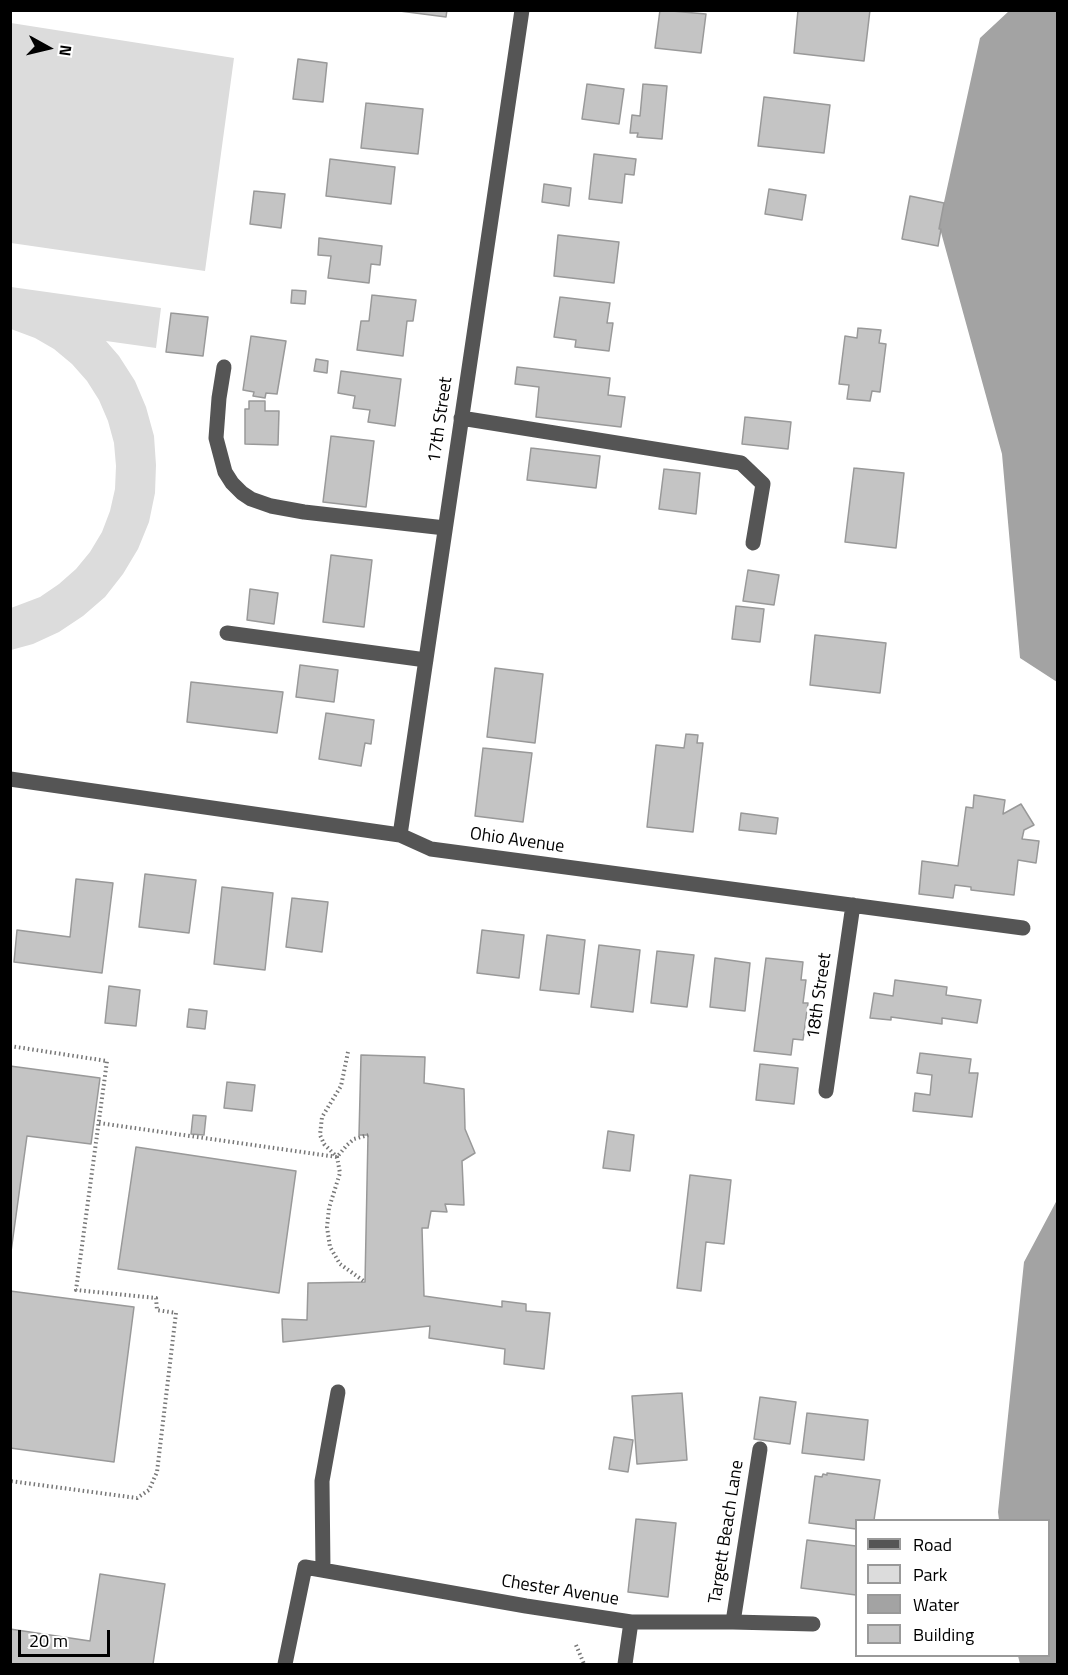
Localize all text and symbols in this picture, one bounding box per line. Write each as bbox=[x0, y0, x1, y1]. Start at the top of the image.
north arrow bbox=[18, 18, 78, 78]
text: N bbox=[53, 43, 78, 58]
street label: 17th Street bbox=[424, 376, 458, 464]
street label: Ohio Avenue bbox=[468, 824, 566, 858]
street label: 18th Street bbox=[803, 952, 837, 1040]
street label: Targett Beach Lane bbox=[705, 1459, 749, 1605]
legend bbox=[855, 1519, 1050, 1657]
text: Road bbox=[913, 1531, 952, 1558]
text: Park bbox=[913, 1561, 947, 1588]
street label: Chester Avenue bbox=[500, 1571, 620, 1611]
text: Water bbox=[913, 1591, 959, 1618]
scale bar bbox=[21, 1618, 112, 1656]
text: Building bbox=[913, 1621, 974, 1648]
text: 20 m bbox=[29, 1627, 68, 1654]

